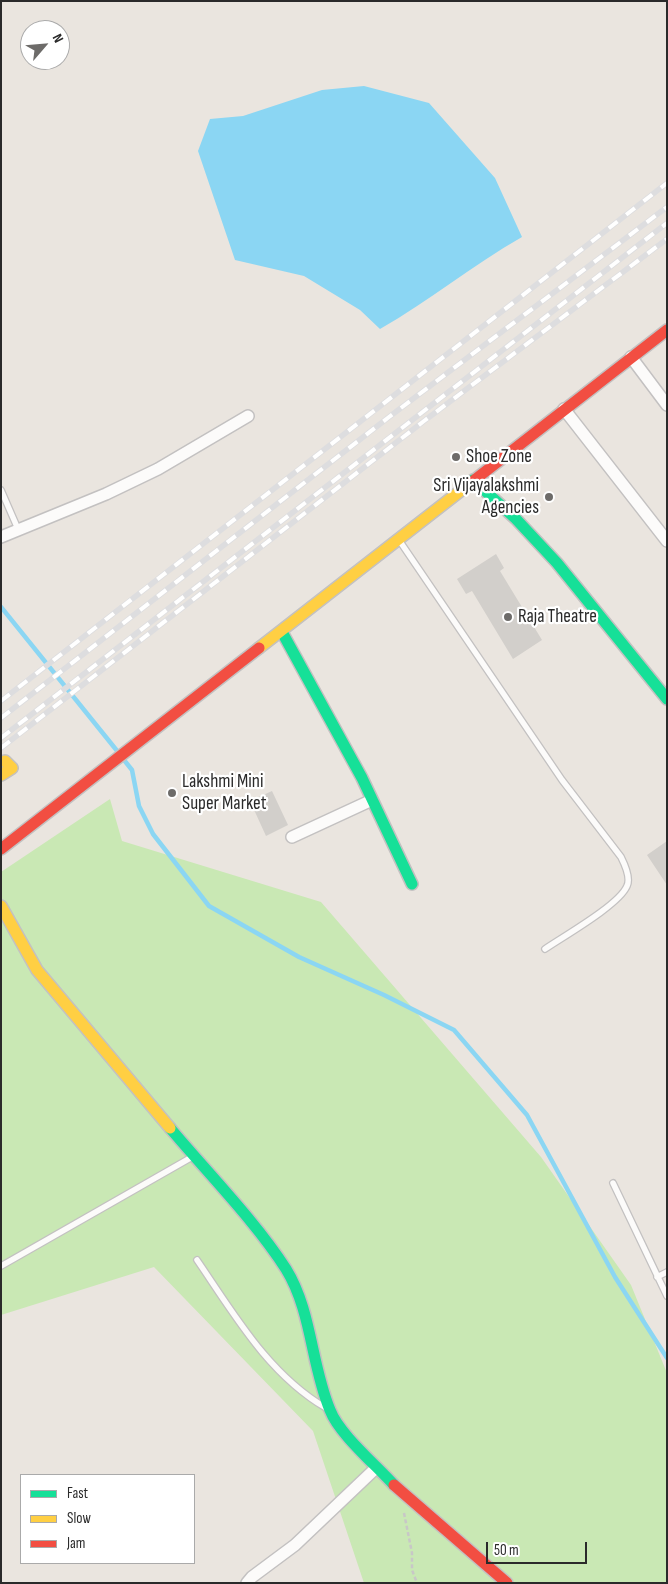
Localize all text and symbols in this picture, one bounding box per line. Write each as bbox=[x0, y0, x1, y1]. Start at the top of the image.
north arrow bbox=[20, 20, 70, 70]
text: N bbox=[49, 31, 67, 46]
place label: Shoe Zone bbox=[466, 446, 532, 468]
marker: Shoe Zone bbox=[450, 451, 462, 463]
place label: Sri Vijayalakshmi Agencies bbox=[433, 475, 539, 519]
marker: Sri Vijayalakshmi Agencies bbox=[543, 491, 555, 503]
place label: Raja Theatre bbox=[518, 606, 597, 628]
marker: Raja Theatre bbox=[502, 611, 514, 623]
place label: Lakshmi Mini Super Market bbox=[182, 771, 266, 815]
marker: Lakshmi Mini Super Market bbox=[166, 787, 178, 799]
legend bbox=[20, 1474, 195, 1564]
text: Fast bbox=[67, 1484, 88, 1503]
text: Slow bbox=[67, 1509, 91, 1528]
scale bar bbox=[488, 1532, 589, 1564]
text: Jam bbox=[67, 1534, 85, 1553]
text: 50 m bbox=[494, 1541, 519, 1560]

